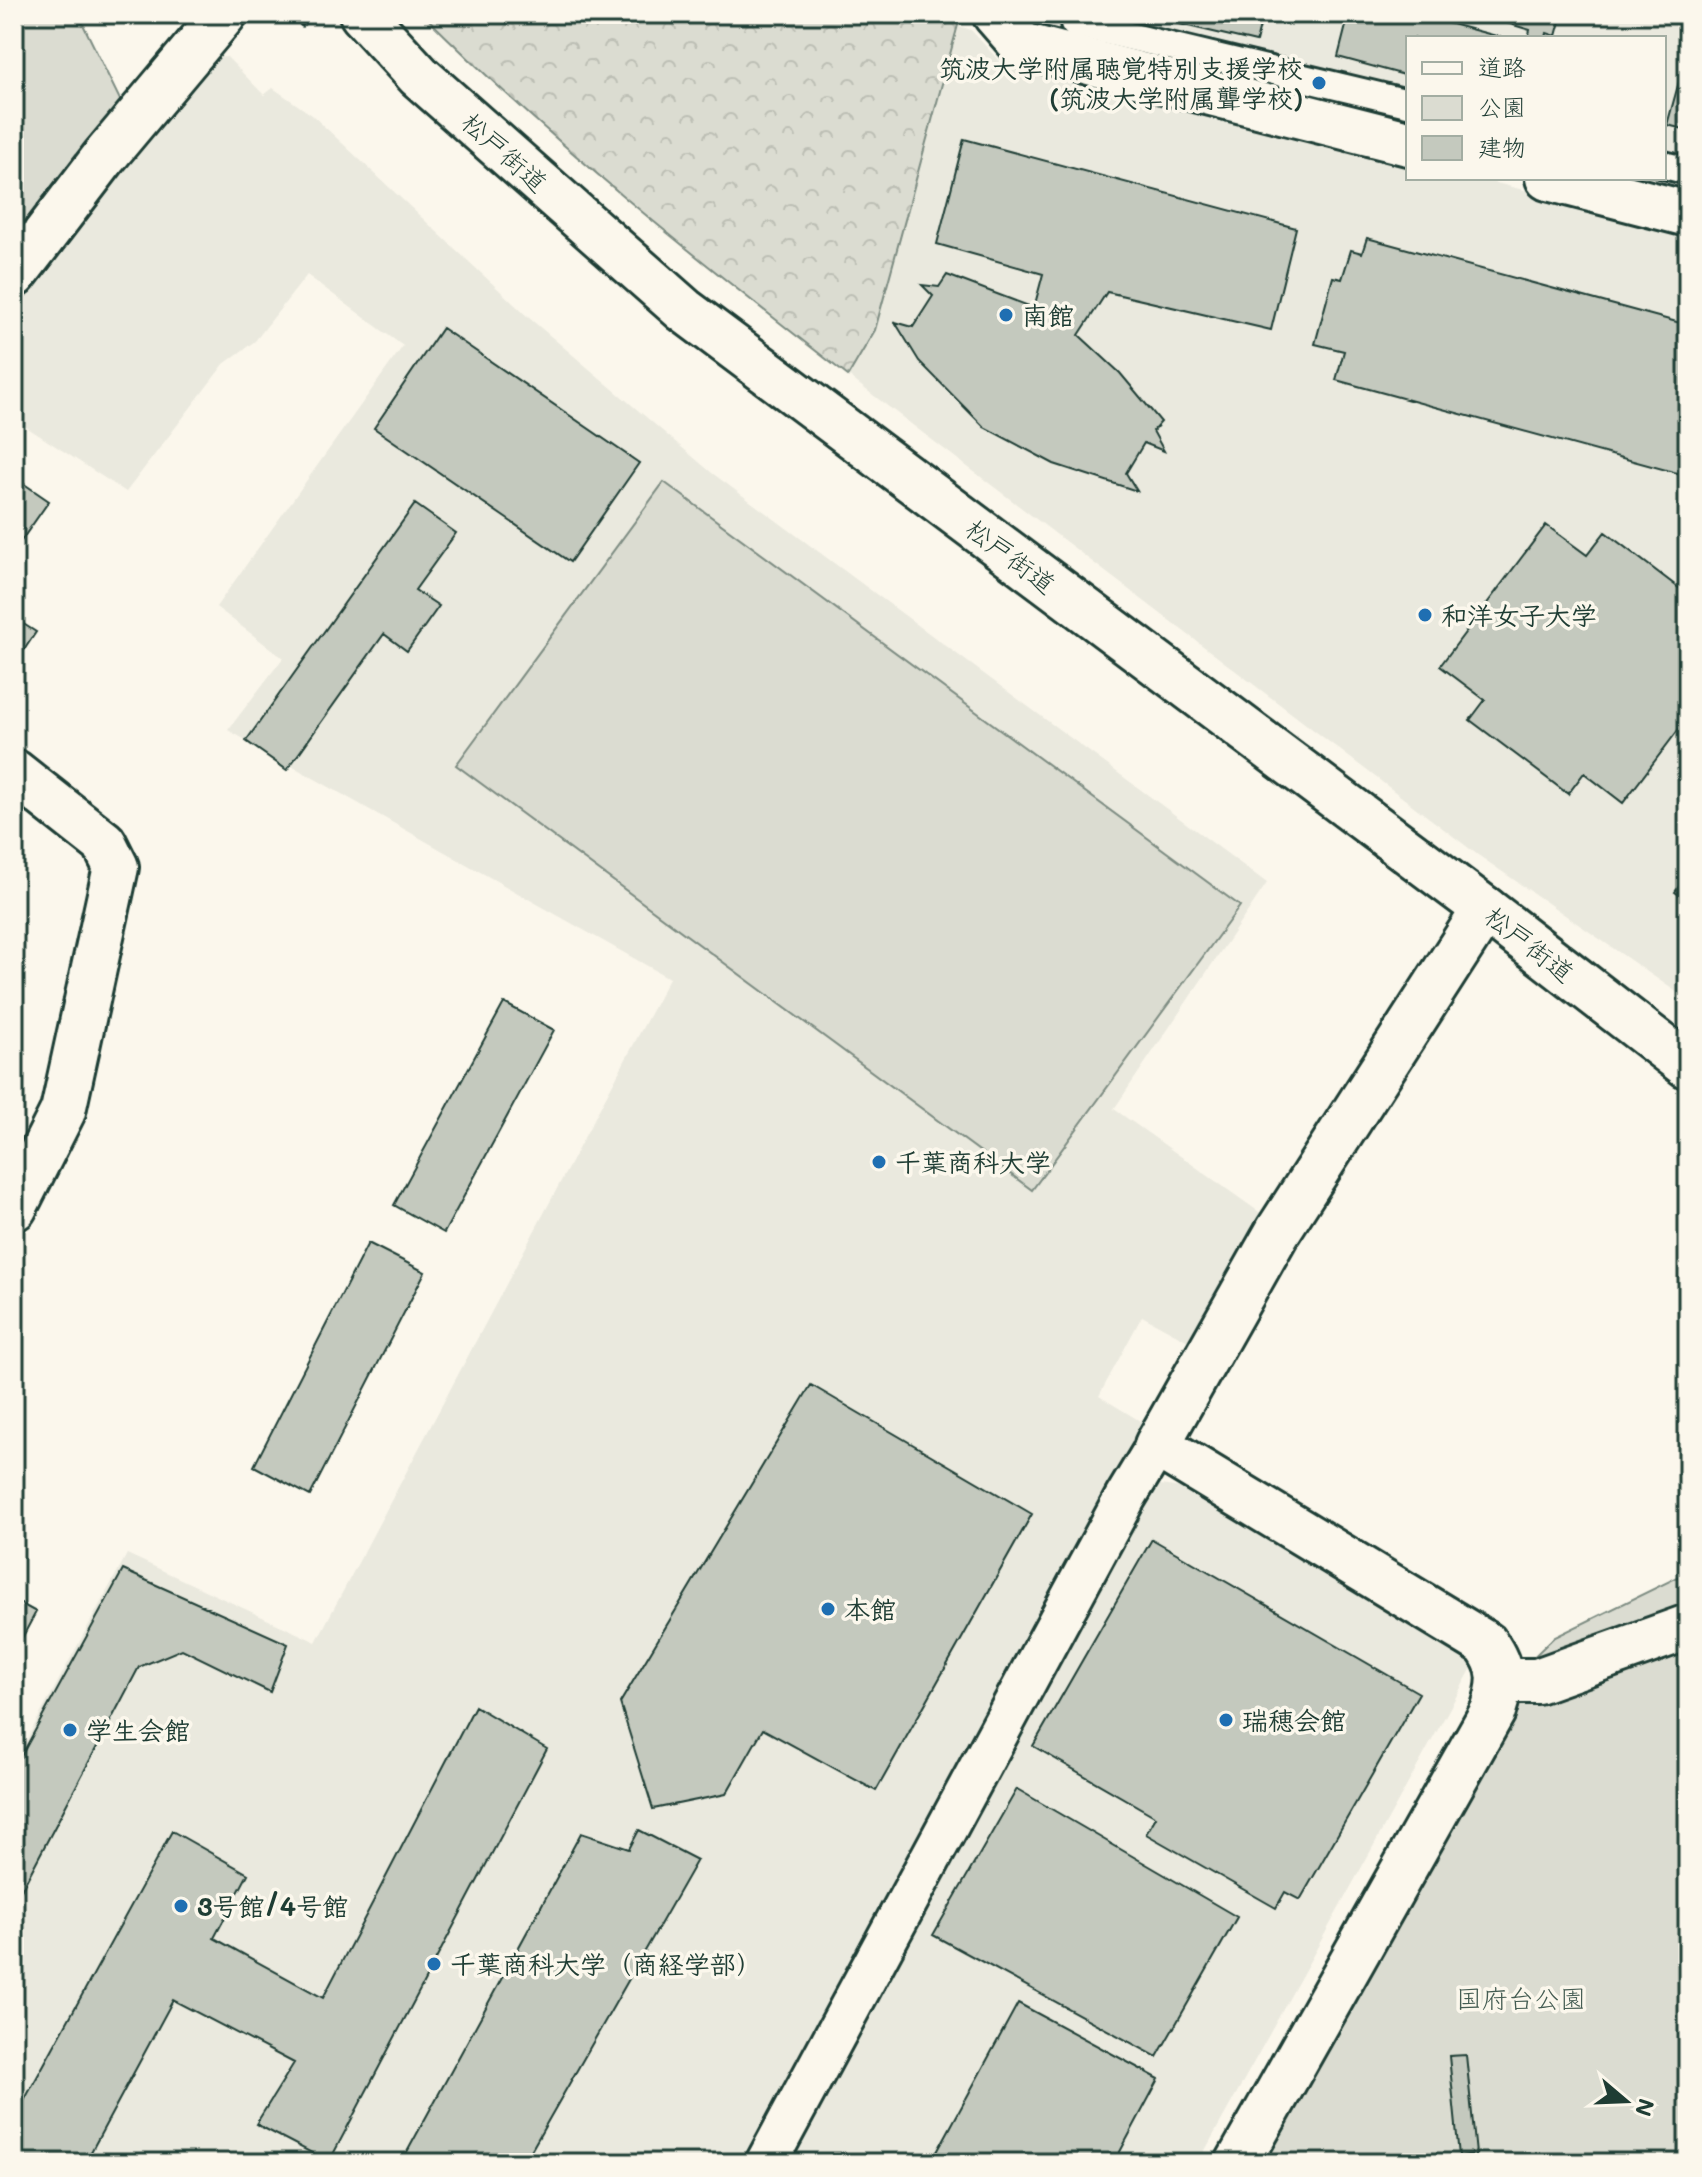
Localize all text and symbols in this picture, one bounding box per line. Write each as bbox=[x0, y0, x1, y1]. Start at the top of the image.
legend bbox=[1406, 36, 1666, 180]
place label: 筑波大学附属聴覚特別支援学校 (筑波大学附属聾学校) bbox=[939, 51, 1303, 115]
text: 道路 bbox=[1478, 51, 1526, 82]
marker: 筑波大学附属聴覚特別支援学校 (筑波大学附属聾学校) bbox=[1310, 74, 1328, 92]
text: 公園 bbox=[1478, 91, 1526, 122]
street label: 松戸街道 bbox=[455, 105, 555, 199]
text: 建物 bbox=[1478, 131, 1526, 162]
place label: 南館 bbox=[1022, 298, 1074, 332]
marker: 南館 bbox=[997, 306, 1015, 324]
street label: 松戸街道 bbox=[959, 511, 1063, 601]
place label: 和洋女子大学 bbox=[1441, 598, 1597, 632]
marker: 和洋女子大学 bbox=[1416, 606, 1434, 624]
street label: 松戸街道 bbox=[1479, 899, 1581, 989]
place label: 千葉商科大学 bbox=[895, 1145, 1051, 1179]
marker: 千葉商科大学 bbox=[870, 1153, 888, 1171]
place label: 本館 bbox=[844, 1592, 896, 1626]
marker: 本館 bbox=[819, 1600, 837, 1618]
place label: 瑞穂会館 bbox=[1242, 1703, 1346, 1737]
marker: 瑞穂会館 bbox=[1217, 1711, 1235, 1729]
place label: 学生会館 bbox=[86, 1713, 190, 1747]
marker: 学生会館 bbox=[61, 1721, 79, 1739]
place label: 3号館/4号館 bbox=[197, 1889, 348, 1923]
marker: 3号館/4号館 bbox=[172, 1897, 190, 1915]
place label: 千葉商科大学（商経学部） bbox=[450, 1947, 762, 1981]
marker: 千葉商科大学（商経学部） bbox=[425, 1955, 443, 1973]
park label: 国府台公園 bbox=[1456, 1981, 1586, 2015]
north arrow bbox=[1586, 2061, 1666, 2141]
text: N bbox=[1629, 2095, 1662, 2120]

